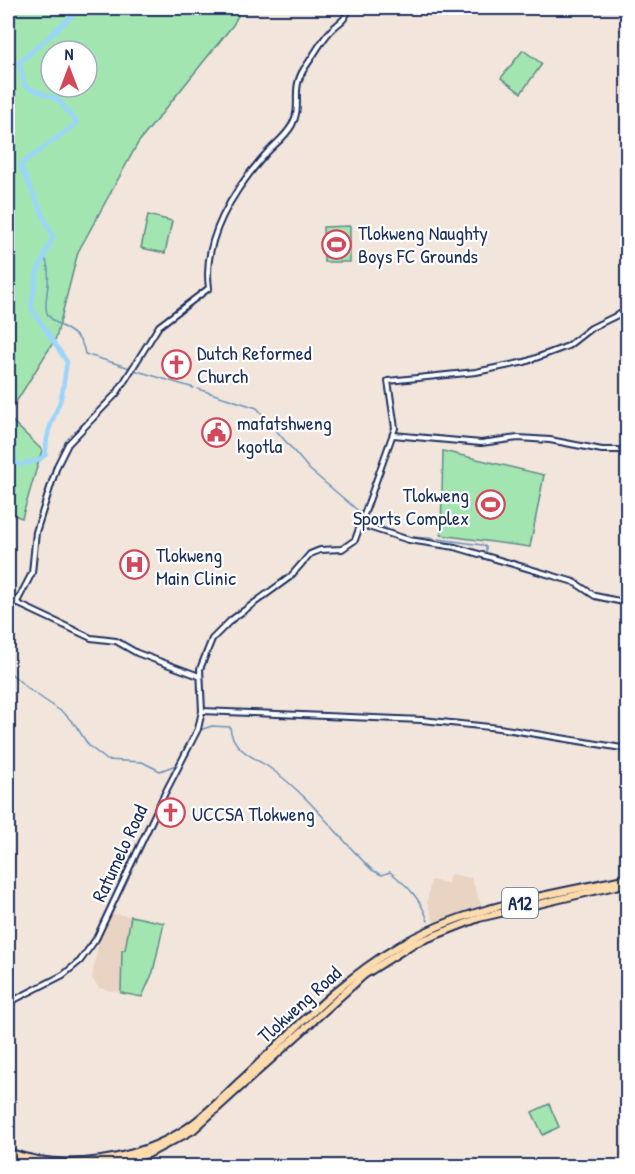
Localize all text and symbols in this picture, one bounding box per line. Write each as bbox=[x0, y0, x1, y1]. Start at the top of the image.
north arrow bbox=[39, 39, 99, 99]
text: N bbox=[65, 43, 74, 65]
place label: Tlokweng Naughty Boys FC Grounds bbox=[358, 219, 488, 269]
sports icon: Tlokweng Naughty Boys FC Grounds bbox=[321, 228, 353, 260]
place label: Dutch Reformed Church bbox=[197, 339, 312, 389]
church icon: Dutch Reformed Church bbox=[160, 348, 192, 380]
place label: mafatshweng kgotla bbox=[237, 409, 332, 459]
public building icon: mafatshweng kgotla bbox=[200, 417, 232, 449]
place label: Tlokweng Sports Complex bbox=[353, 481, 469, 531]
sports icon: Tlokweng Sports Complex bbox=[474, 489, 506, 521]
place label: Tlokweng Main Clinic bbox=[156, 541, 236, 591]
hospital icon: Tlokweng Main Clinic bbox=[119, 549, 151, 581]
church icon: UCCSA Tlokweng bbox=[155, 797, 187, 829]
street label: Ratumelo Road bbox=[85, 800, 153, 906]
place label: UCCSA Tlokweng bbox=[192, 800, 315, 827]
road number: A12 bbox=[502, 888, 538, 918]
street label: Tlokweng Road bbox=[251, 959, 347, 1049]

